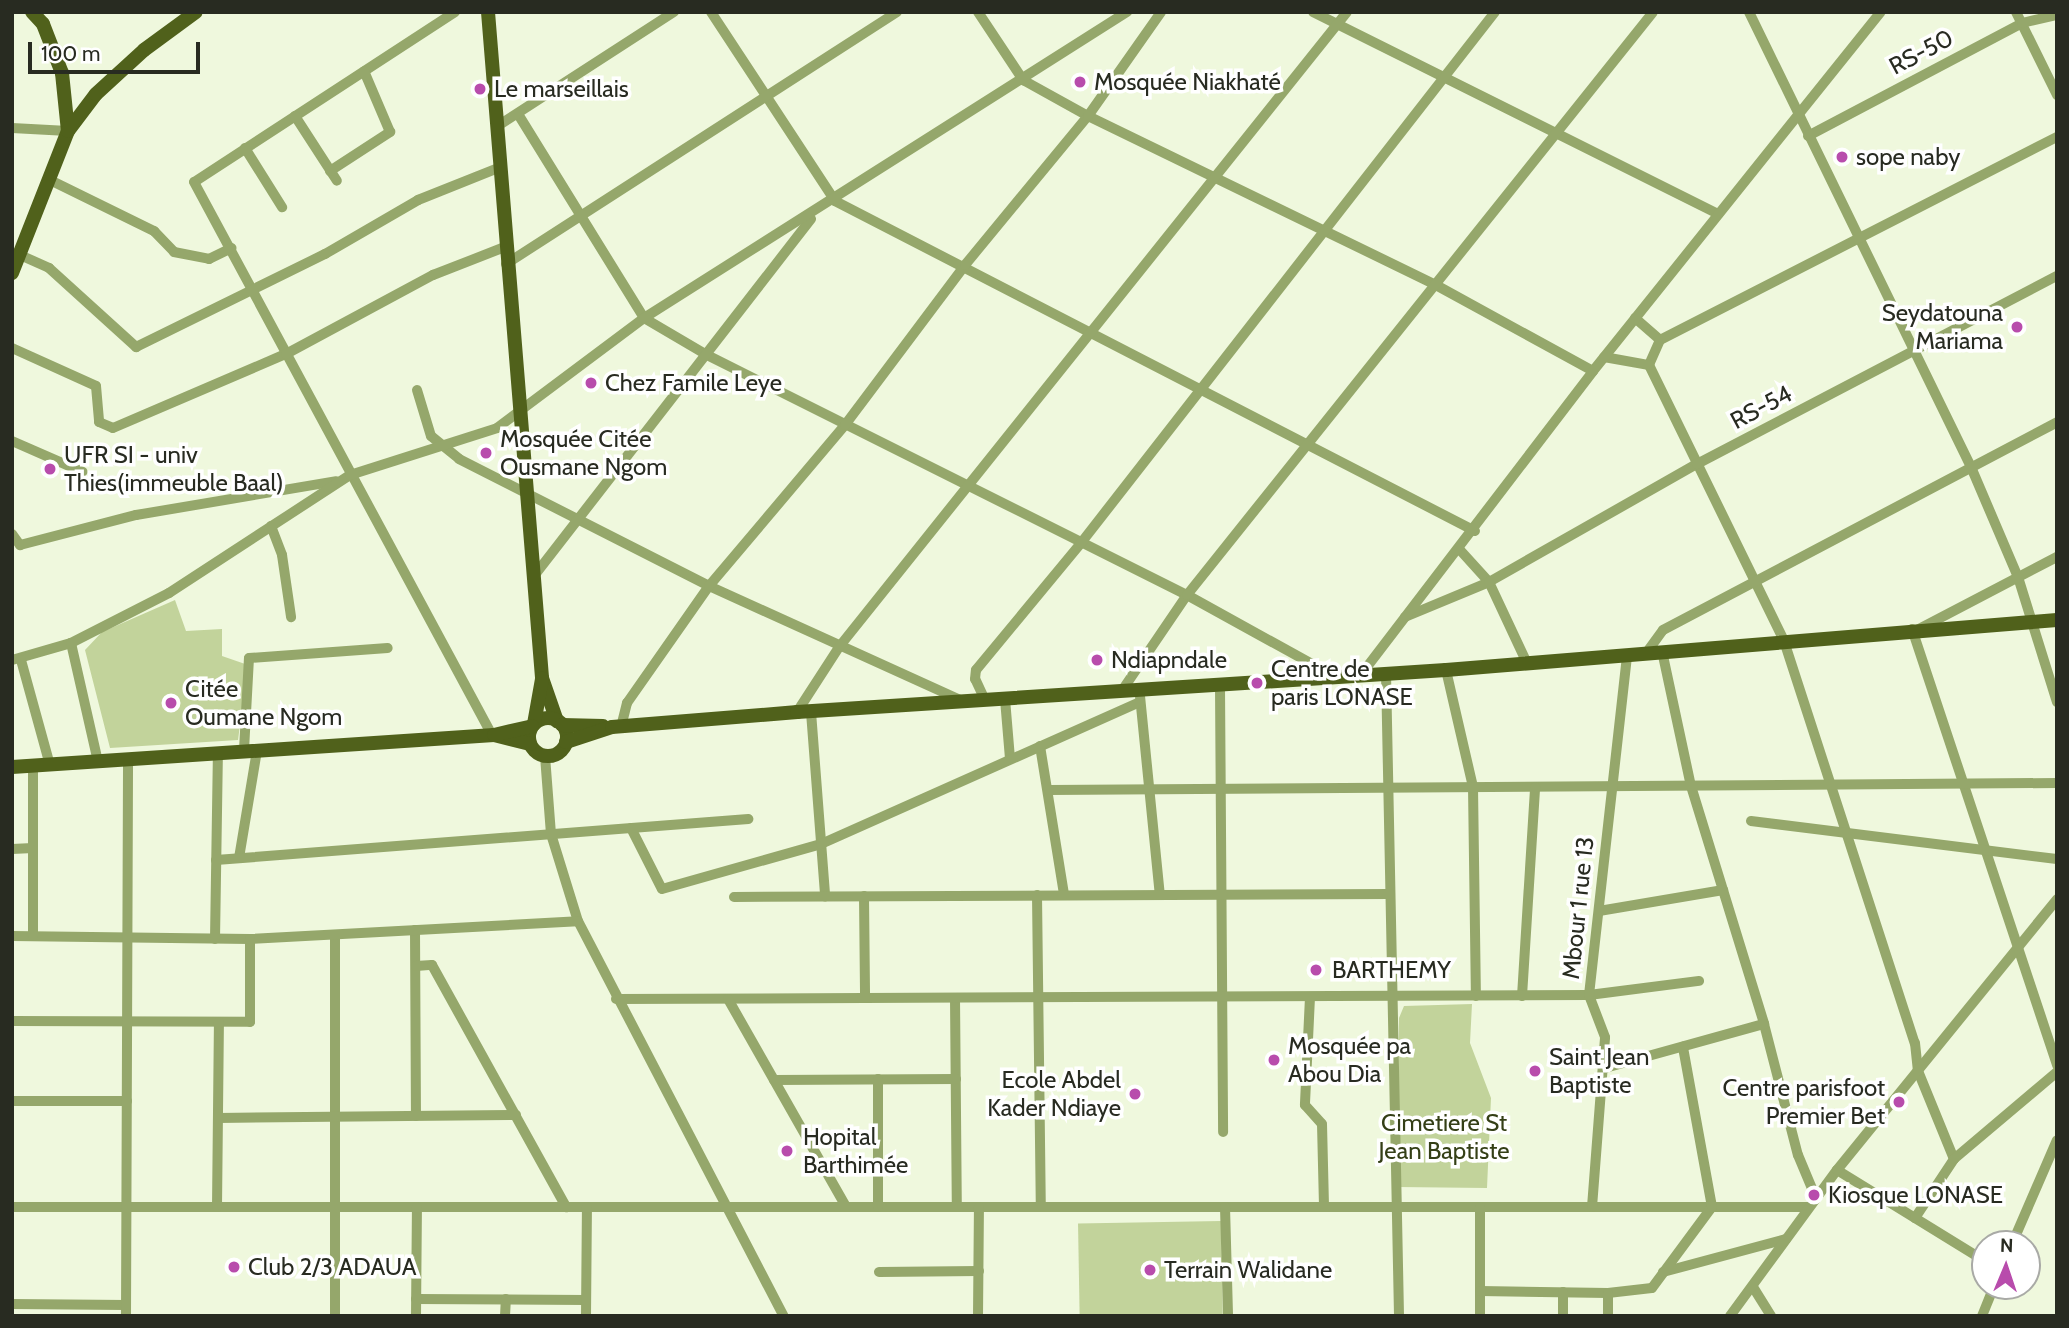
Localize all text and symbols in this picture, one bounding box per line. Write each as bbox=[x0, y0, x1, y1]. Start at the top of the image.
street label: RS-50 bbox=[1884, 23, 1958, 81]
scale bar bbox=[32, 28, 203, 72]
text: 100 m bbox=[41, 41, 100, 66]
place label: Mosquée Niakhaté bbox=[1094, 68, 1281, 96]
marker: Mosquée Niakhaté bbox=[1072, 74, 1088, 90]
place label: Le marseillais bbox=[494, 75, 629, 103]
marker: Le marseillais bbox=[472, 81, 488, 97]
place label: sope naby bbox=[1856, 143, 1960, 171]
marker: sope naby bbox=[1834, 149, 1850, 165]
place label: Seydatouna Mariama bbox=[1882, 299, 2003, 355]
marker: Seydatouna Mariama bbox=[2009, 319, 2025, 335]
place label: Chez Famile Leye bbox=[605, 369, 782, 397]
marker: Chez Famile Leye bbox=[583, 375, 599, 391]
street label: RS-54 bbox=[1725, 379, 1797, 435]
place label: Mosquée Citée Ousmane Ngom bbox=[500, 425, 667, 481]
place label: UFR SI - univ Thies(immeuble Baal) bbox=[64, 441, 284, 497]
marker: Mosquée Citée Ousmane Ngom bbox=[478, 445, 494, 461]
marker: UFR SI - univ Thies(immeuble Baal) bbox=[42, 461, 58, 477]
place label: Ndiapndale bbox=[1111, 646, 1227, 674]
marker: Ndiapndale bbox=[1089, 652, 1105, 668]
place label: Centre de paris LONASE bbox=[1271, 655, 1413, 711]
place label: Citée Oumane Ngom bbox=[185, 675, 342, 731]
marker: Centre de paris LONASE bbox=[1249, 675, 1265, 691]
marker: Citée Oumane Ngom bbox=[163, 695, 179, 711]
street label: Mbour 1 rue 13 bbox=[1556, 835, 1600, 981]
place label: BARTHEMY bbox=[1332, 956, 1451, 984]
marker: BARTHEMY bbox=[1306, 960, 1326, 980]
place label: Mosquée pa Abou Dia bbox=[1288, 1032, 1411, 1088]
place label: Saint Jean Baptiste bbox=[1549, 1043, 1649, 1099]
marker: Mosquée pa Abou Dia bbox=[1266, 1052, 1282, 1068]
marker: Saint Jean Baptiste bbox=[1527, 1063, 1543, 1079]
place label: Ecole Abdel Kader Ndiaye bbox=[987, 1066, 1121, 1122]
place label: Centre parisfoot Premier Bet bbox=[1722, 1074, 1885, 1130]
marker: Ecole Abdel Kader Ndiaye bbox=[1127, 1086, 1143, 1102]
marker: Centre parisfoot Premier Bet bbox=[1891, 1094, 1907, 1110]
park label: Cimetiere St Jean Baptiste bbox=[1379, 1109, 1509, 1165]
place label: Hopital Barthimée bbox=[803, 1123, 908, 1179]
marker: Hopital Barthimée bbox=[777, 1141, 797, 1161]
place label: Kiosque LONASE bbox=[1828, 1181, 2003, 1209]
marker: Kiosque LONASE bbox=[1806, 1187, 1822, 1203]
north arrow bbox=[1971, 1230, 2041, 1300]
text: N bbox=[2000, 1234, 2014, 1257]
place label: Club 2/3 ADAUA bbox=[248, 1253, 417, 1281]
place label: Terrain Walidane bbox=[1164, 1256, 1332, 1284]
marker: Club 2/3 ADAUA bbox=[226, 1259, 242, 1275]
marker: Terrain Walidane bbox=[1142, 1262, 1158, 1278]

